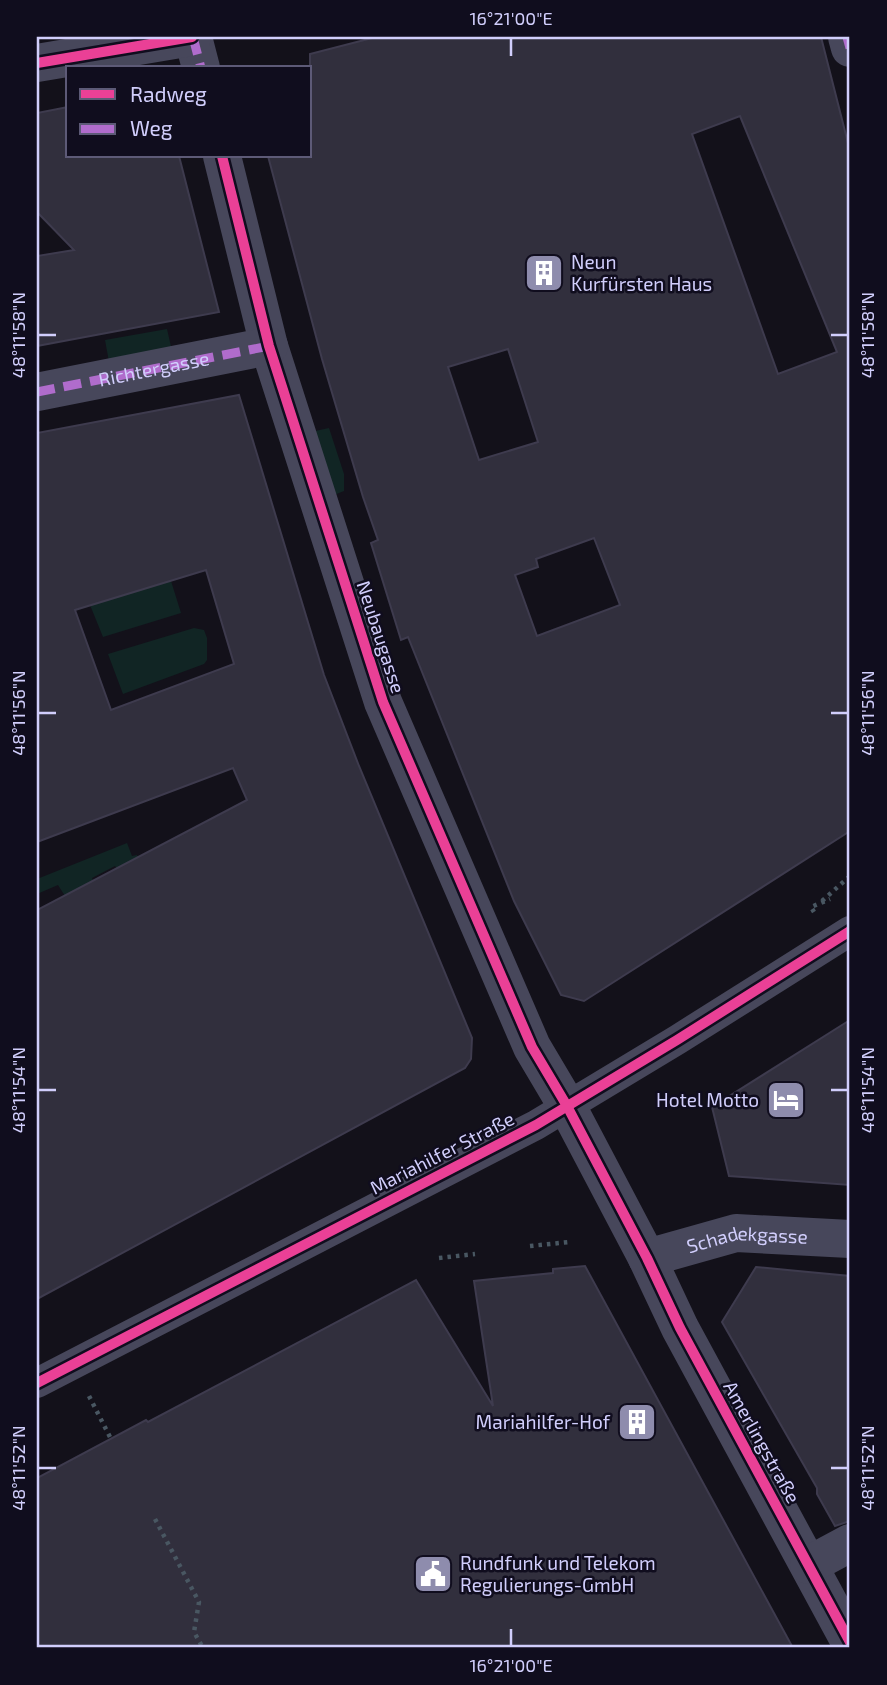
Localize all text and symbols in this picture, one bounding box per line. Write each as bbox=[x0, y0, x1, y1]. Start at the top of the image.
text: 16°21'00"E bbox=[469, 7, 553, 29]
legend bbox=[66, 66, 312, 158]
text: Radweg bbox=[130, 81, 207, 106]
text: Weg bbox=[130, 115, 173, 140]
place label: Neun Kurfürsten Haus bbox=[571, 250, 712, 295]
building icon: Neun Kurfürsten Haus bbox=[523, 252, 565, 294]
text: 48°11'58"N bbox=[7, 292, 29, 378]
text: 48°11'58"N bbox=[856, 292, 878, 378]
street label: Richtergasse bbox=[96, 346, 211, 391]
street label: Neubaugasse bbox=[352, 578, 410, 696]
text: 48°11'56"N bbox=[7, 670, 29, 756]
text: 48°11'56"N bbox=[856, 670, 878, 756]
text: 48°11'54"N bbox=[7, 1047, 29, 1133]
text: 48°11'54"N bbox=[856, 1047, 878, 1133]
hotel icon: Hotel Motto bbox=[765, 1079, 807, 1121]
place label: Hotel Motto bbox=[656, 1088, 759, 1111]
street label: Mariahilfer Straße bbox=[366, 1106, 518, 1199]
street label: Schadekgasse bbox=[684, 1221, 808, 1257]
street label: Amerlingstraße bbox=[719, 1377, 806, 1507]
building icon: Mariahilfer-Hof bbox=[616, 1401, 658, 1443]
place label: Mariahilfer-Hof bbox=[476, 1410, 611, 1433]
text: 48°11'52"N bbox=[7, 1425, 29, 1511]
text: 48°11'52"N bbox=[856, 1425, 878, 1511]
place label: Rundfunk und Telekom Regulierungs-GmbH bbox=[460, 1551, 656, 1596]
public building icon: Rundfunk und Telekom Regulierungs-GmbH bbox=[412, 1553, 454, 1595]
text: 16°21'00"E bbox=[469, 1654, 553, 1676]

